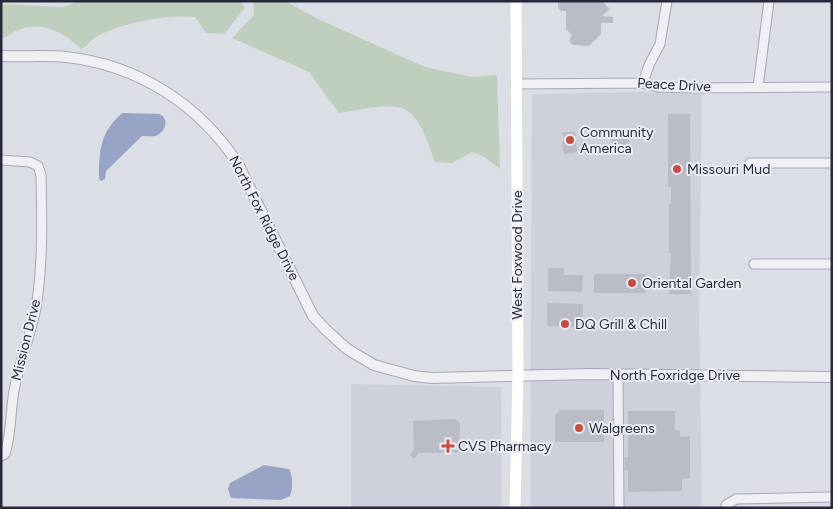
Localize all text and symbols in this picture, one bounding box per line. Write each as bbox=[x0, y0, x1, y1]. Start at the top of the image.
street label: Peace Drive bbox=[637, 75, 712, 95]
place label: Community America bbox=[580, 124, 654, 157]
marker: Community America bbox=[564, 134, 576, 146]
street label: North Fox Ridge Drive bbox=[225, 153, 303, 284]
place label: Missouri Mud bbox=[687, 161, 770, 178]
marker: Missouri Mud bbox=[671, 163, 683, 175]
street label: West Foxwood Drive bbox=[509, 190, 526, 320]
place label: Oriental Garden bbox=[642, 275, 742, 292]
marker: Oriental Garden bbox=[626, 277, 638, 289]
street label: Mission Drive bbox=[8, 297, 44, 382]
place label: DQ Grill & Chill bbox=[575, 316, 667, 333]
marker: DQ Grill & Chill bbox=[559, 318, 571, 330]
street label: North Foxridge Drive bbox=[610, 367, 741, 384]
place label: Walgreens bbox=[589, 420, 655, 437]
marker: Walgreens bbox=[573, 422, 585, 434]
place label: CVS Pharmacy bbox=[458, 438, 552, 455]
marker: CVS Pharmacy bbox=[442, 440, 454, 452]

